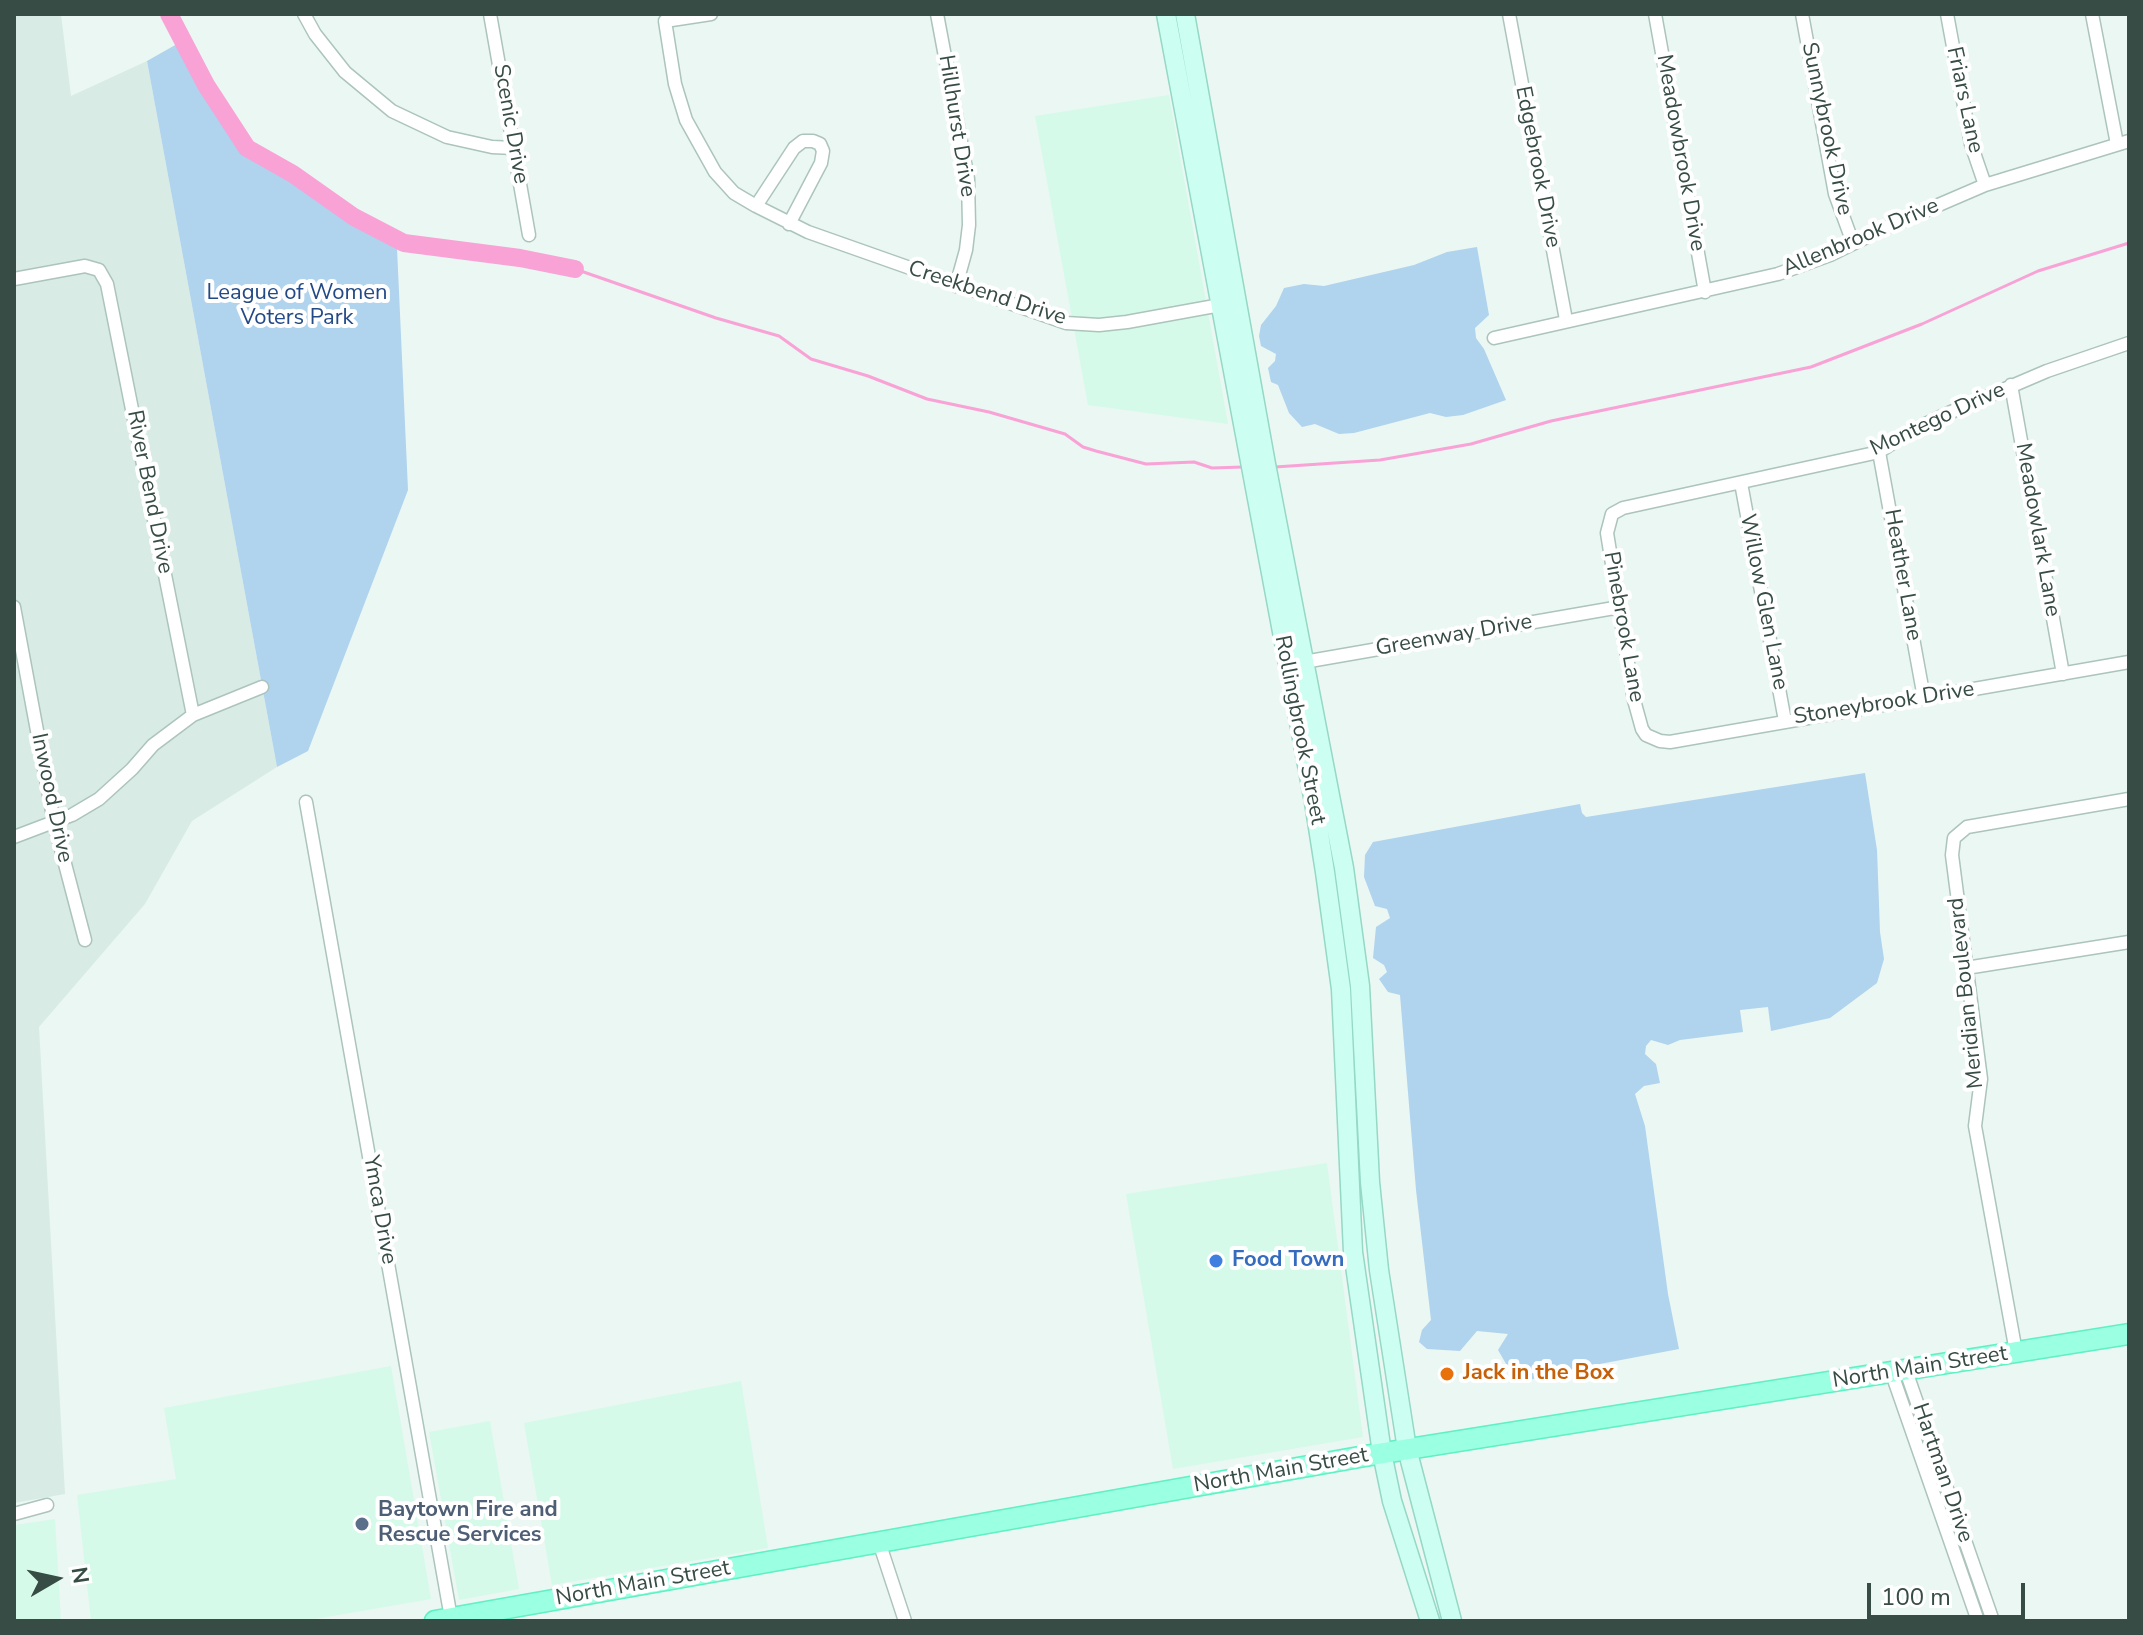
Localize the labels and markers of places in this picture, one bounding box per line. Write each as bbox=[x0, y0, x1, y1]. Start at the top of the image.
place label: Food Town bbox=[1232, 1248, 1344, 1274]
marker: Food Town bbox=[1207, 1252, 1225, 1270]
place label: Jack in the Box bbox=[1463, 1361, 1614, 1387]
marker: Jack in the Box bbox=[1438, 1365, 1456, 1383]
place label: Baytown Fire and Rescue Services bbox=[378, 1498, 558, 1550]
marker: Baytown Fire and Rescue Services bbox=[353, 1515, 371, 1533]

